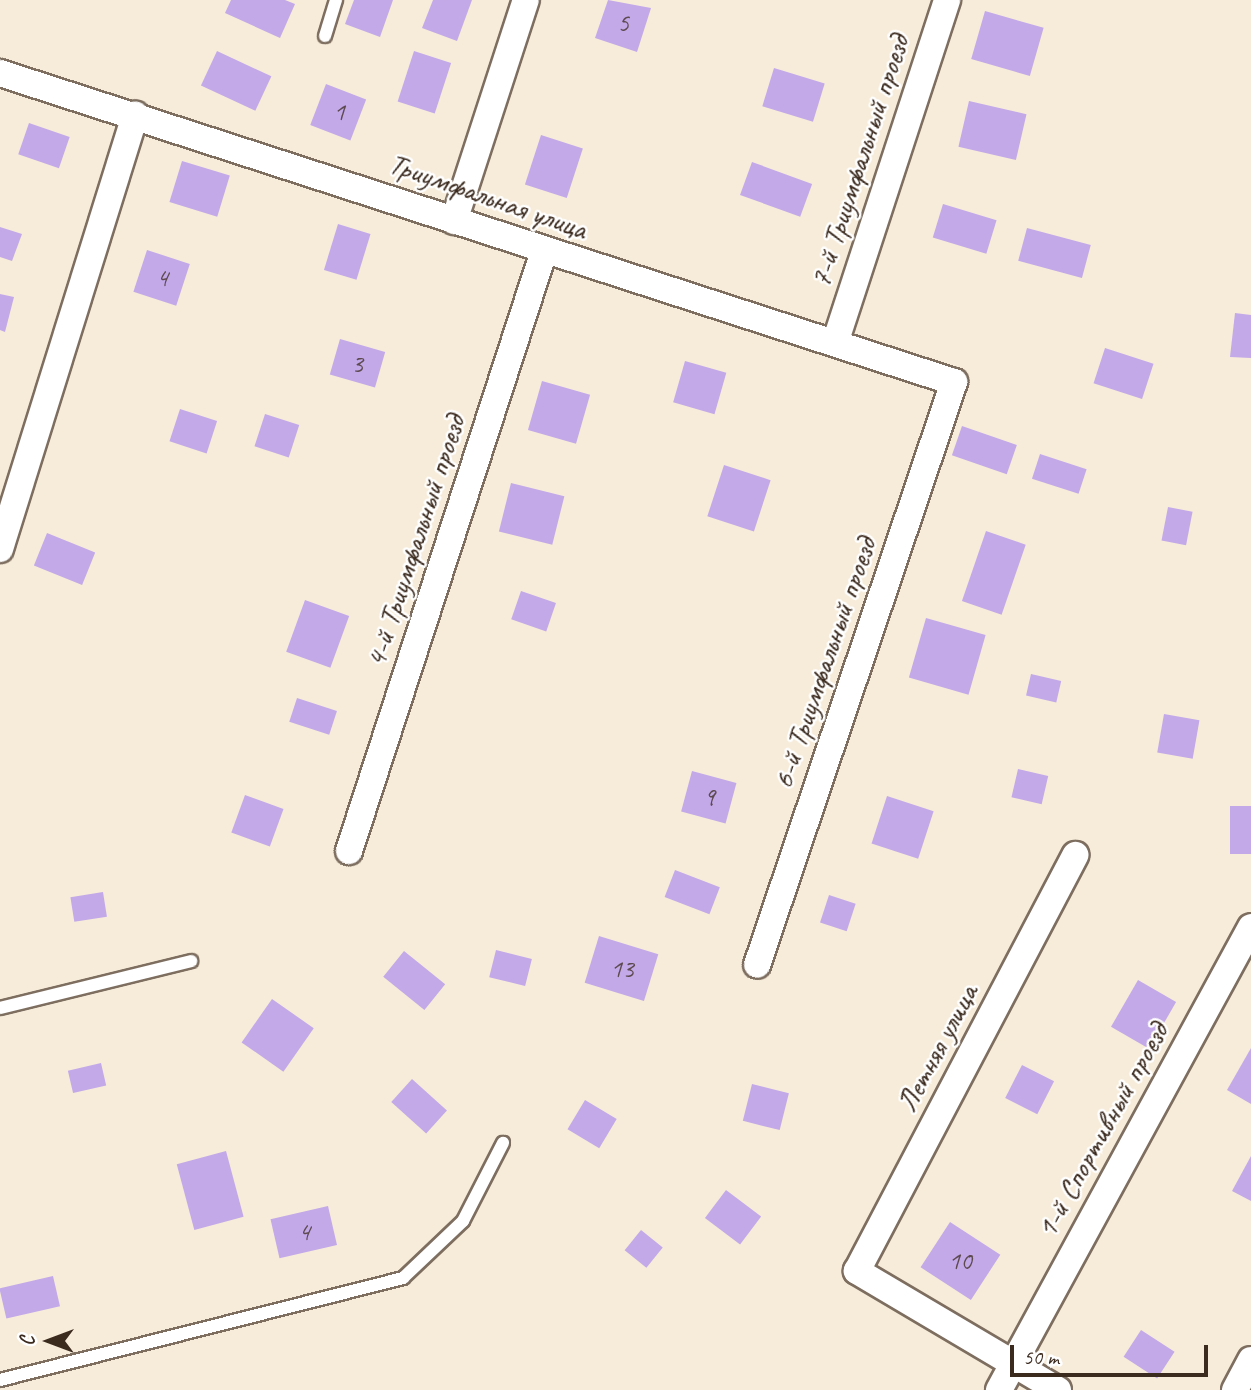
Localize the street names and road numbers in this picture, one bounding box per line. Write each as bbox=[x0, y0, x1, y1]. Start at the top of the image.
street label: 7-й Триумфальный проезд bbox=[801, 30, 917, 292]
street label: Триумфальная улица bbox=[383, 145, 593, 247]
street label: 4-й Триумфальный проезд bbox=[357, 410, 473, 672]
street label: 6-й Триумфальный проезд bbox=[764, 533, 884, 793]
street label: Летняя улица bbox=[888, 978, 986, 1118]
street label: 1-й Спортивный проезд bbox=[1028, 1016, 1176, 1244]

